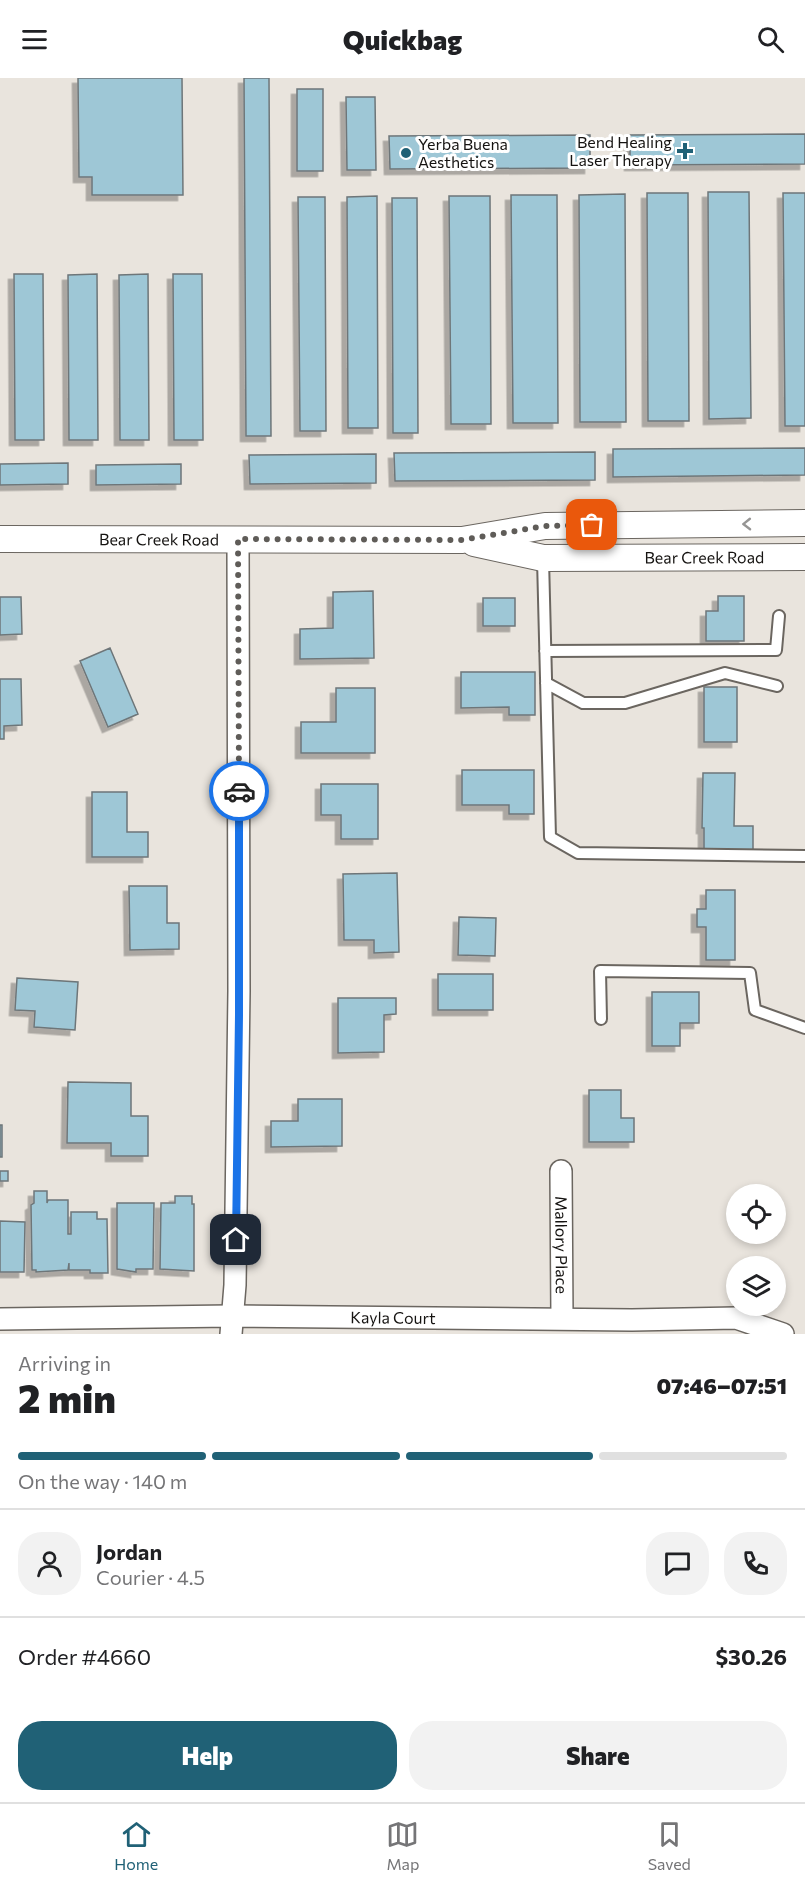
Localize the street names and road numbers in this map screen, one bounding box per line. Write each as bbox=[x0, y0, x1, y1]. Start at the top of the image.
street label: Bear Creek Road bbox=[99, 529, 219, 548]
street label: Bear Creek Road bbox=[644, 547, 764, 567]
street label: Mallory Place bbox=[552, 1196, 572, 1294]
street label: Kayla Court bbox=[350, 1307, 436, 1327]

